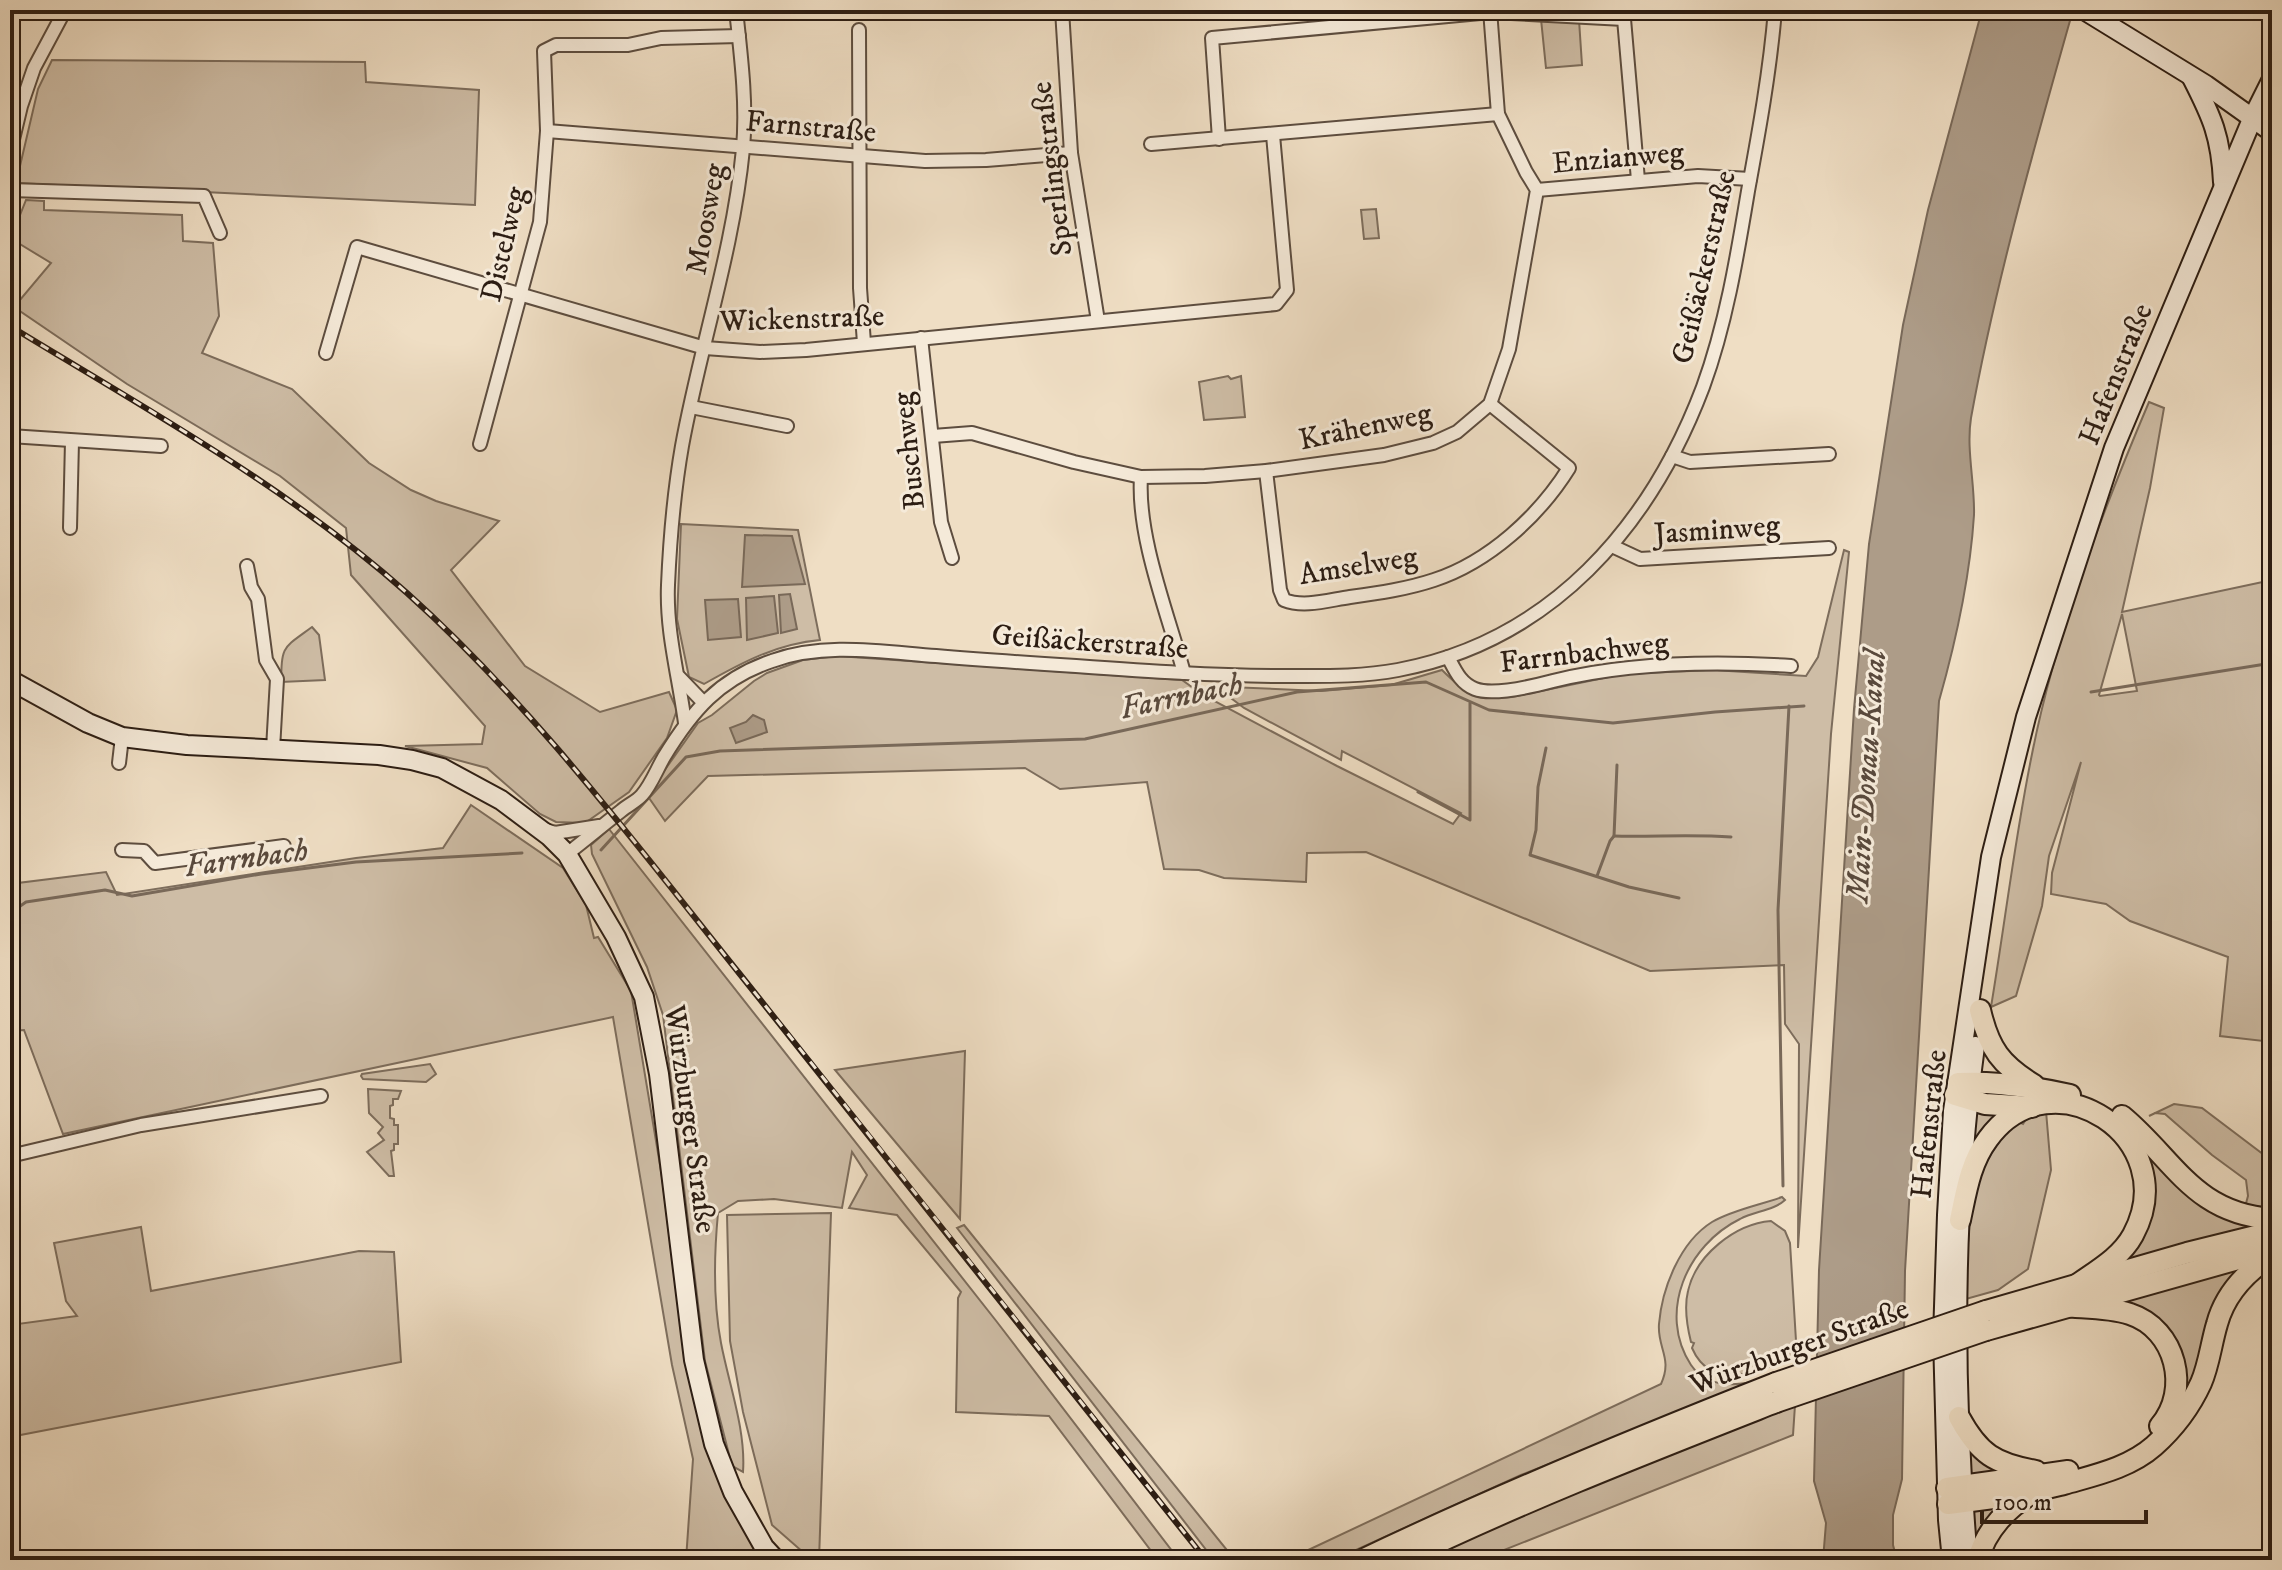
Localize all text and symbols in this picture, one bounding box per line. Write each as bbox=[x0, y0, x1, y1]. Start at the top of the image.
street label: Sperlingstraße bbox=[1023, 80, 1082, 258]
street label: Farnstraße bbox=[744, 103, 878, 152]
street label: Enzianweg bbox=[1551, 134, 1686, 183]
street label: Moosweg bbox=[679, 160, 735, 278]
street label: Geißäckerstraße bbox=[1664, 167, 1745, 368]
street label: Distelweg bbox=[473, 183, 536, 306]
street label: Wickenstraße bbox=[718, 298, 885, 341]
street label: Hafenstraße bbox=[2071, 298, 2162, 451]
street label: Buschweg bbox=[885, 390, 934, 512]
street label: Krähenweg bbox=[1296, 395, 1435, 460]
street label: Jasminweg bbox=[1650, 508, 1782, 554]
street label: Amselweg bbox=[1297, 539, 1420, 594]
street label: Geißäckerstraße bbox=[990, 617, 1190, 668]
street label: Farrnbachweg bbox=[1498, 625, 1671, 682]
water label: Main-Donau-Kanal bbox=[1838, 645, 1896, 906]
water label: Farrnbach bbox=[1116, 664, 1247, 729]
water label: Farrnbach bbox=[182, 830, 311, 887]
street label: Würzburger Straße bbox=[655, 1002, 724, 1236]
street label: Hafenstraße bbox=[1903, 1048, 1956, 1200]
street label: Würzburger Straße bbox=[1684, 1291, 1914, 1404]
scale bar bbox=[1982, 1474, 2146, 1524]
text: 100 m bbox=[1994, 1488, 2052, 1518]

